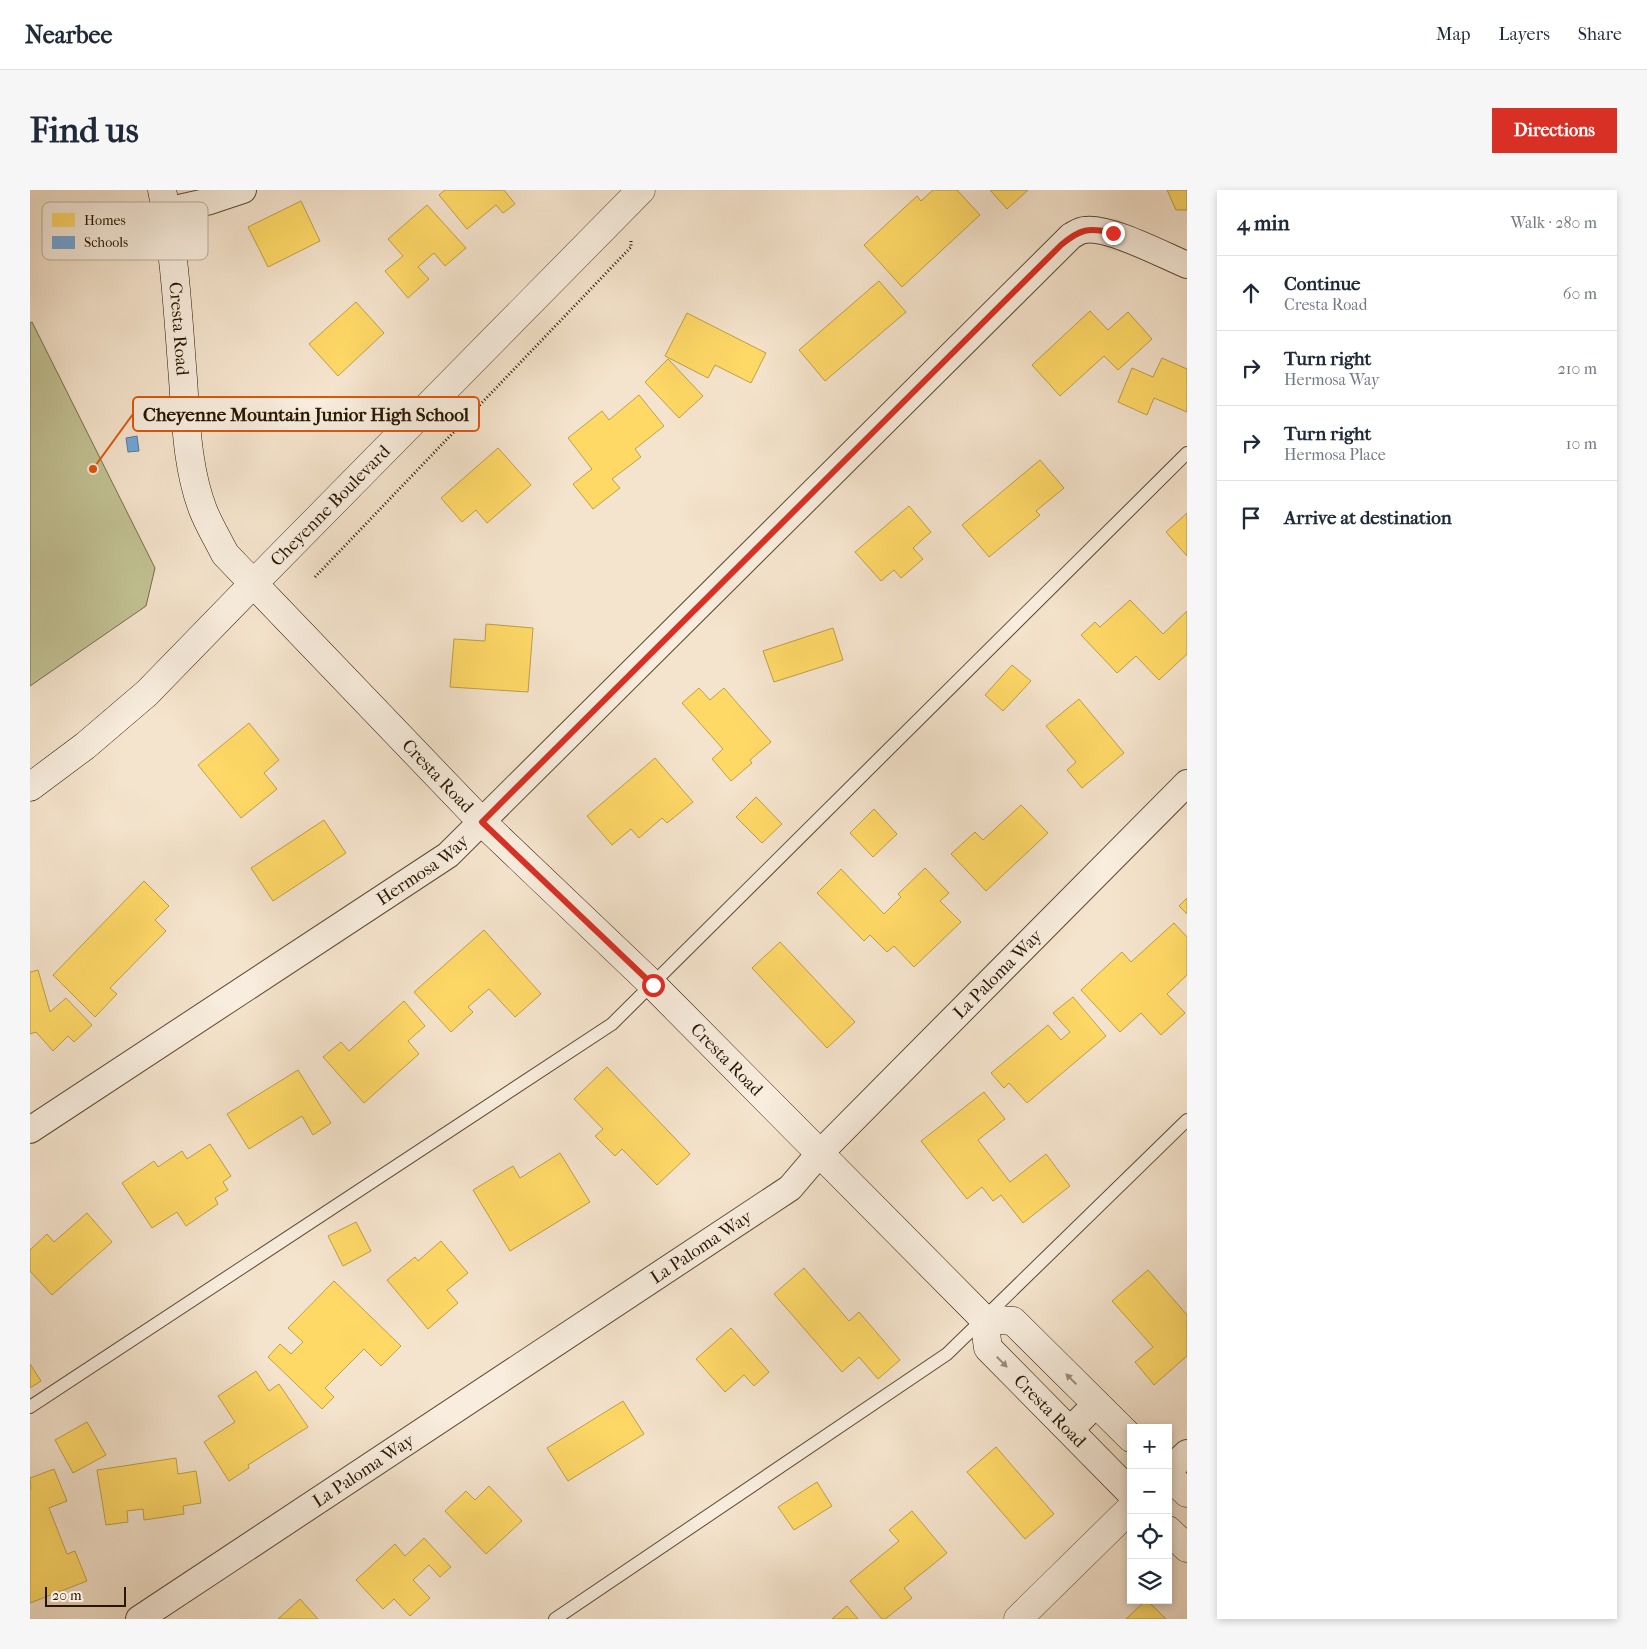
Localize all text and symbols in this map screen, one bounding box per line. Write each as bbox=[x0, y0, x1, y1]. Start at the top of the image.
text: Nearbee bbox=[25, 21, 112, 49]
text: Map bbox=[1436, 24, 1470, 45]
text: Layers bbox=[1498, 24, 1550, 45]
text: Share bbox=[1578, 24, 1622, 45]
button: Directions bbox=[1492, 108, 1617, 153]
text: Find us bbox=[30, 110, 139, 151]
legend bbox=[42, 202, 208, 260]
text: 4 min bbox=[1237, 211, 1290, 235]
text: Homes bbox=[84, 212, 126, 229]
text: Walk · 280 m bbox=[1510, 213, 1597, 232]
route end bbox=[1102, 222, 1125, 245]
text: Schools bbox=[84, 234, 128, 251]
text: Continue bbox=[1284, 273, 1360, 295]
icon: ahead bbox=[1237, 279, 1265, 307]
street label: Cresta Road bbox=[165, 281, 193, 377]
text: 60 m bbox=[1563, 284, 1597, 303]
text: Cresta Road bbox=[1284, 295, 1367, 314]
text: Turn right bbox=[1284, 348, 1371, 370]
icon: right bbox=[1237, 354, 1265, 382]
text: 210 m bbox=[1558, 359, 1597, 378]
text: Hermosa Way bbox=[1284, 370, 1380, 389]
callout: Cheyenne Mountain Junior High School bbox=[133, 397, 479, 431]
text: Cheyenne Mountain Junior High School bbox=[143, 404, 470, 426]
text: Turn right bbox=[1284, 423, 1371, 445]
icon: right bbox=[1237, 429, 1265, 457]
text: 10 m bbox=[1566, 434, 1597, 453]
street label: Cheyenne Boulevard bbox=[266, 441, 394, 570]
text: Hermosa Place bbox=[1284, 445, 1386, 464]
icon: arrive bbox=[1237, 504, 1265, 532]
text: Arrive at destination bbox=[1284, 507, 1452, 529]
street label: Cresta Road bbox=[398, 735, 478, 817]
street label: Hermosa Way bbox=[373, 829, 474, 909]
street label: La Paloma Way bbox=[949, 924, 1047, 1023]
route start bbox=[642, 974, 665, 997]
street label: Cresta Road bbox=[686, 1019, 767, 1100]
street label: La Paloma Way bbox=[646, 1205, 757, 1288]
one-way arrow bbox=[996, 1356, 1008, 1368]
street label: Cresta Road bbox=[1010, 1370, 1091, 1452]
one-way arrow bbox=[1065, 1373, 1077, 1385]
map controls bbox=[1127, 1424, 1172, 1604]
button: + bbox=[1127, 1424, 1172, 1469]
street label: La Paloma Way bbox=[309, 1429, 419, 1512]
button: − bbox=[1127, 1469, 1172, 1514]
button: locate bbox=[1127, 1514, 1172, 1559]
button: layers bbox=[1127, 1559, 1172, 1604]
scale bar bbox=[45, 1584, 126, 1607]
text: 20 m bbox=[52, 1587, 82, 1604]

